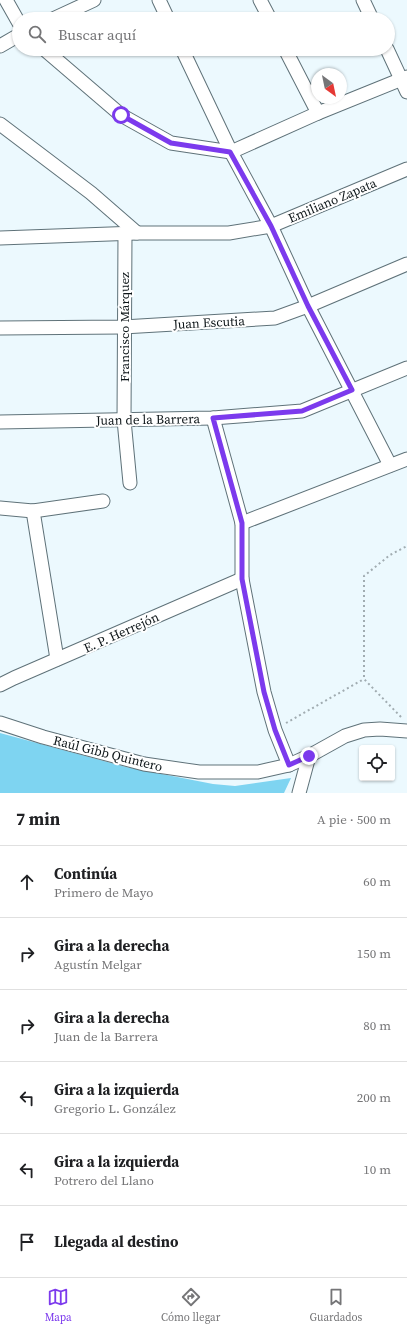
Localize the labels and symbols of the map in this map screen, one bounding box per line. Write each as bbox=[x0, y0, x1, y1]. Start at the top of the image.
north arrow bbox=[311, 68, 347, 104]
route start bbox=[112, 106, 130, 124]
street label: Emiliano Zapata bbox=[285, 174, 379, 227]
street label: Francisco Márquez bbox=[116, 272, 133, 382]
street label: Juan Escutia bbox=[172, 312, 246, 333]
street label: Juan de la Barrera bbox=[95, 410, 201, 429]
street label: E. P. Herrejón bbox=[81, 608, 162, 657]
street label: Raúl Gibb Quintero bbox=[51, 732, 164, 775]
route end bbox=[300, 747, 318, 765]

